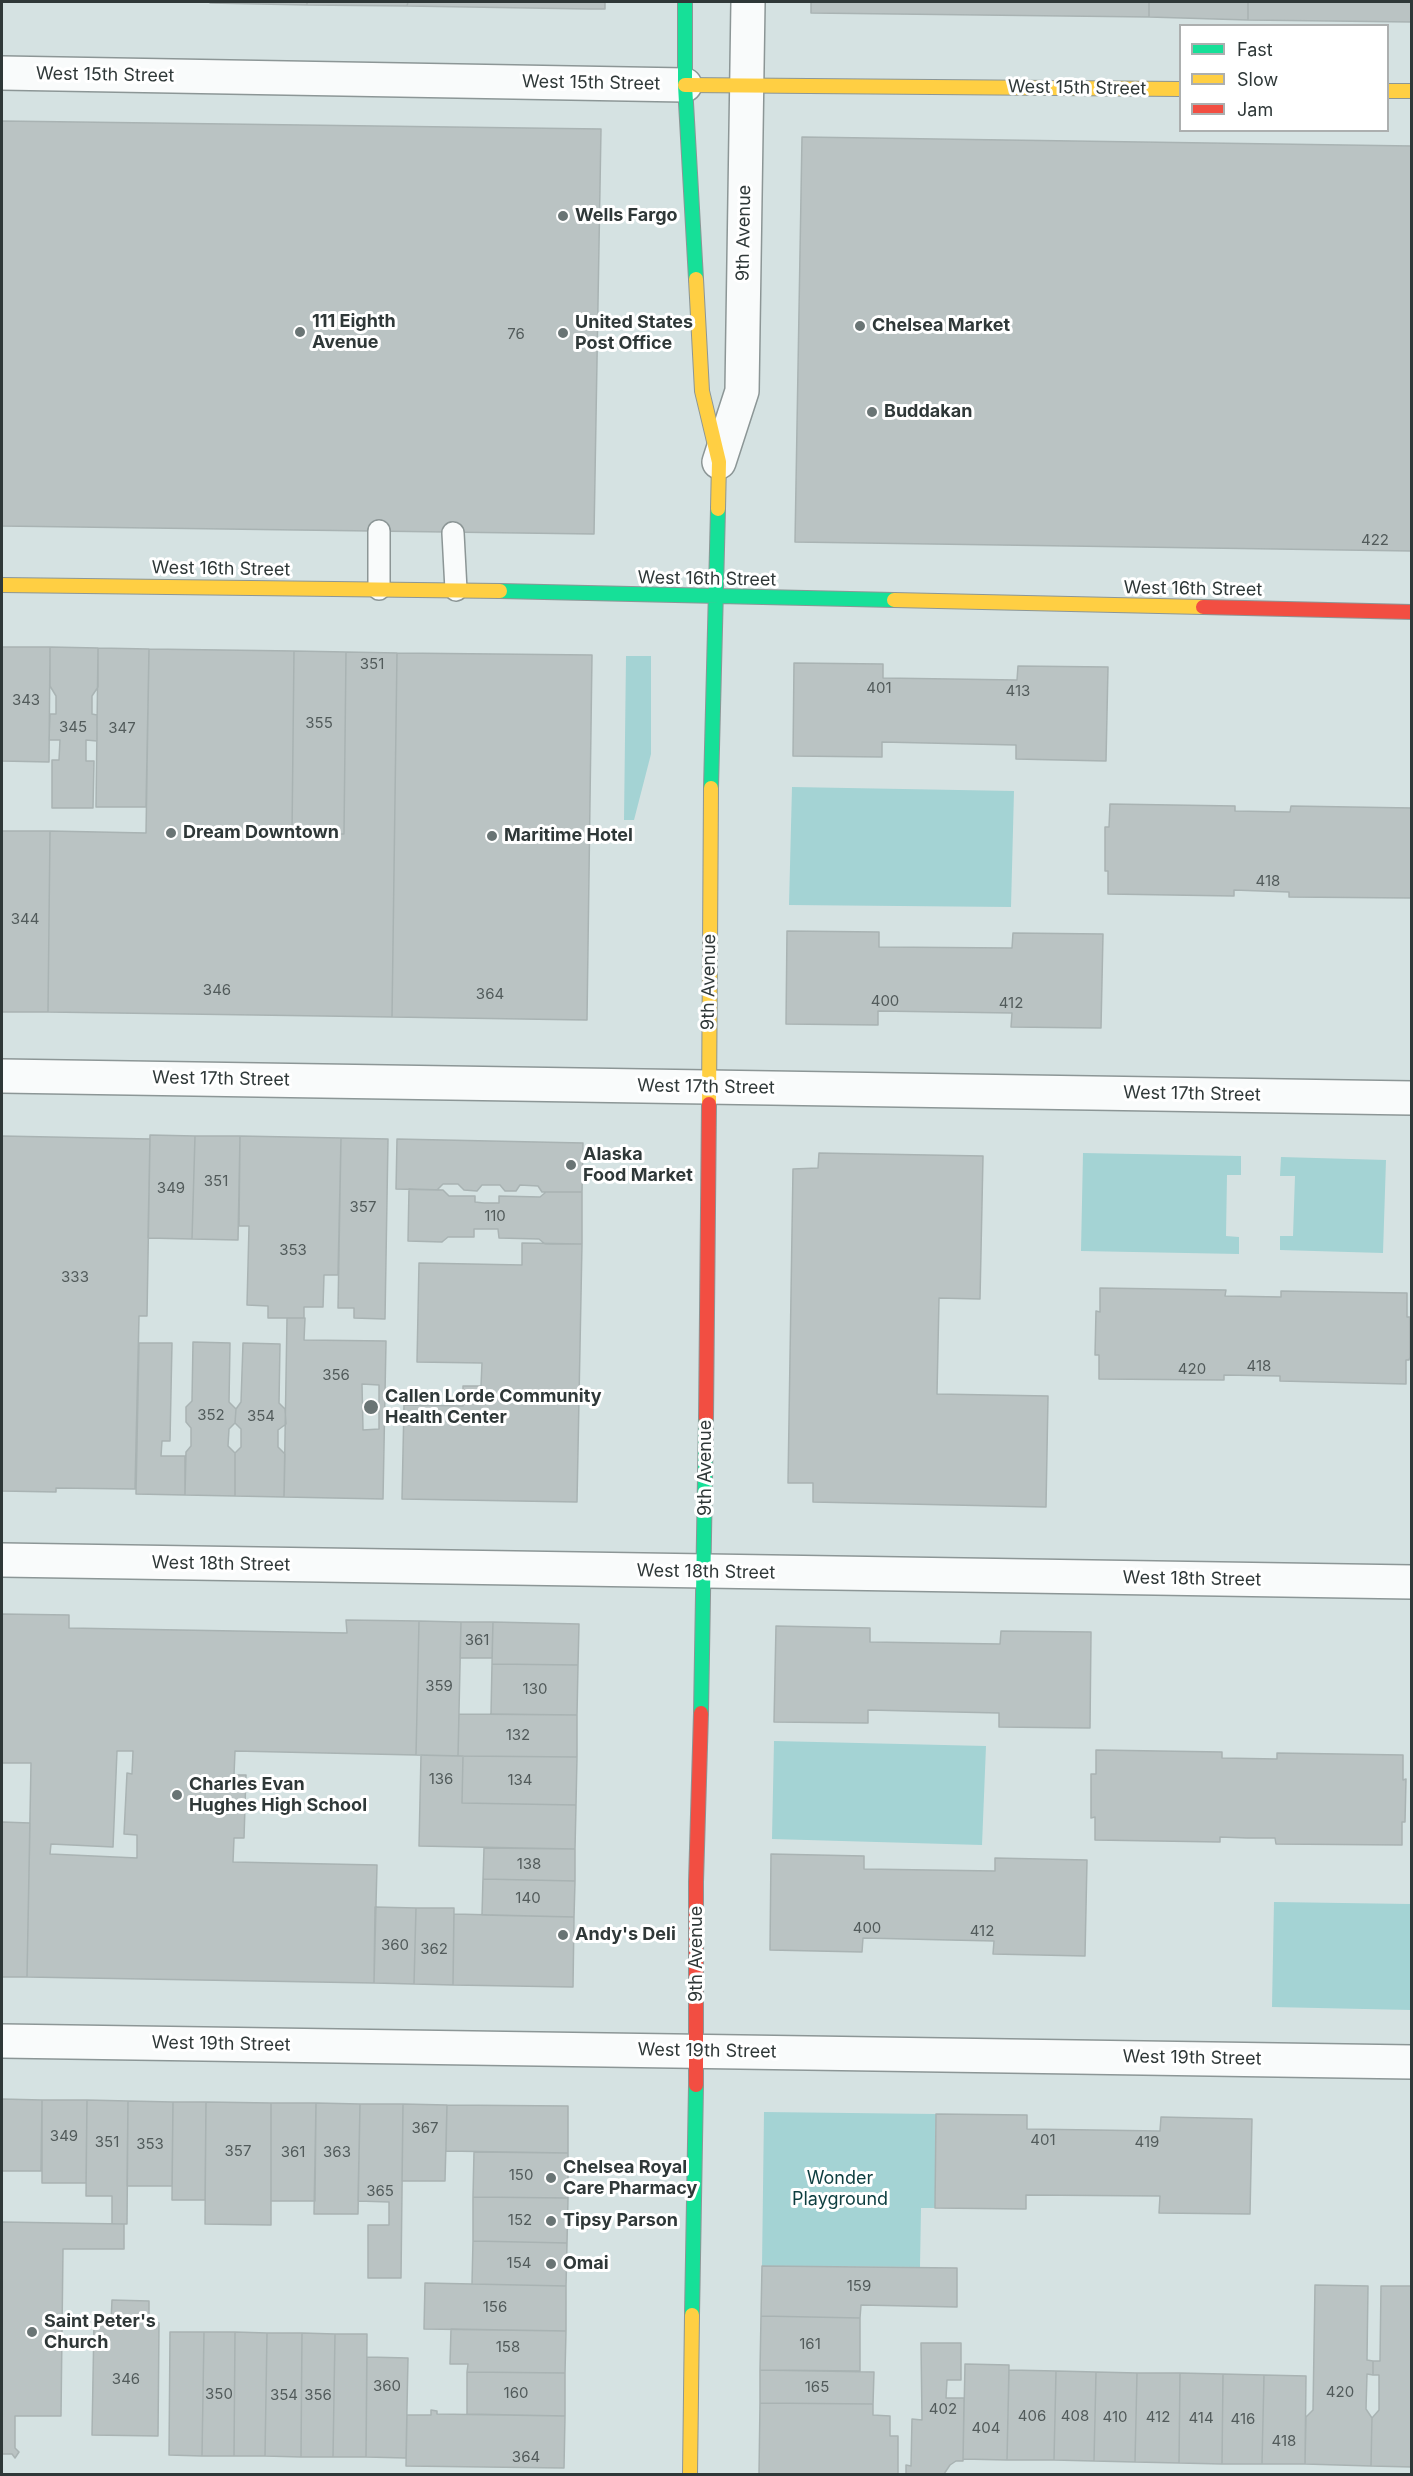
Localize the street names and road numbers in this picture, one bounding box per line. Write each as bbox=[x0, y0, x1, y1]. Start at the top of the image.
street label: West 15th Street bbox=[36, 63, 174, 87]
street label: West 15th Street bbox=[522, 71, 660, 95]
street label: West 15th Street bbox=[1008, 76, 1146, 100]
street label: 9th Avenue bbox=[732, 185, 756, 281]
street label: West 16th Street bbox=[152, 557, 290, 581]
street label: West 16th Street bbox=[638, 567, 776, 591]
street label: West 16th Street bbox=[1124, 577, 1262, 601]
street label: 9th Avenue bbox=[697, 934, 721, 1030]
street label: West 17th Street bbox=[152, 1067, 290, 1091]
street label: West 17th Street bbox=[637, 1075, 775, 1099]
street label: West 17th Street bbox=[1123, 1082, 1261, 1106]
street label: 9th Avenue bbox=[695, 1420, 717, 1516]
street label: West 18th Street bbox=[152, 1552, 290, 1576]
street label: West 18th Street bbox=[637, 1560, 775, 1584]
street label: West 18th Street bbox=[1123, 1567, 1261, 1591]
street label: 9th Avenue bbox=[686, 1906, 708, 2002]
street label: West 19th Street bbox=[151, 2032, 291, 2056]
street label: West 19th Street bbox=[637, 2039, 777, 2063]
street label: West 19th Street bbox=[1122, 2046, 1262, 2070]

